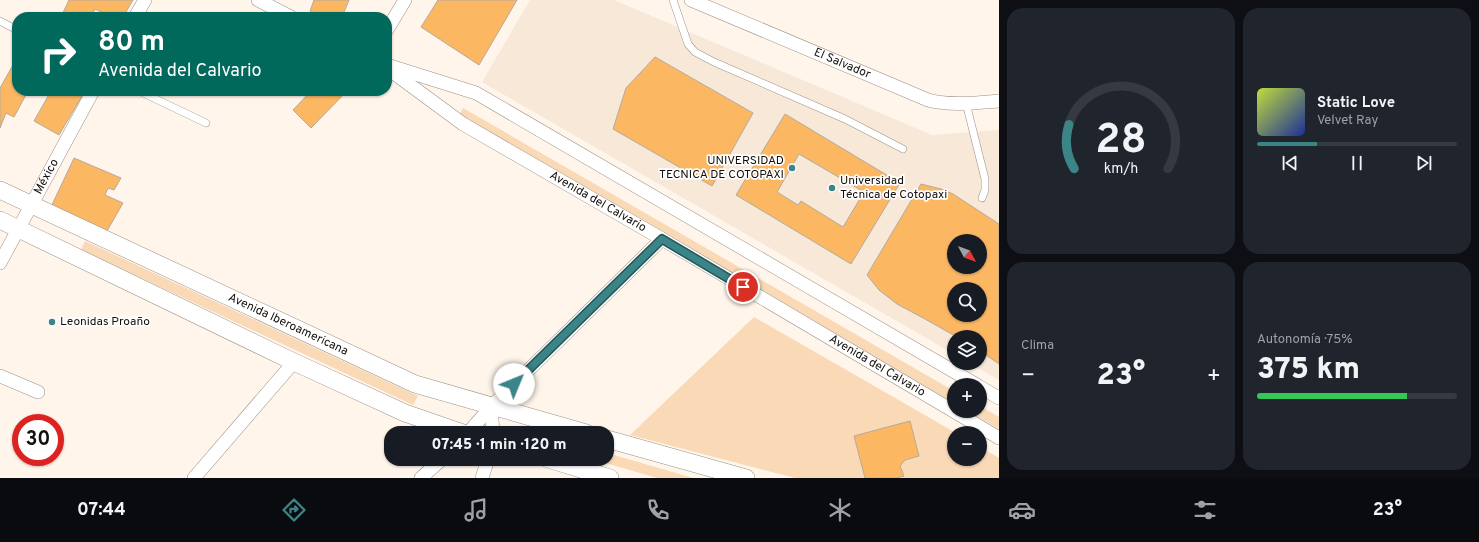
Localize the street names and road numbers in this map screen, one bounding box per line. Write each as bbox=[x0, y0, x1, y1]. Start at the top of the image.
street label: El Salvador bbox=[811, 45, 873, 83]
street label: México bbox=[30, 156, 63, 197]
street label: Avenida del Calvario bbox=[546, 168, 649, 236]
street label: Avenida Iberoamericana bbox=[225, 290, 351, 360]
street label: Avenida del Calvario bbox=[826, 331, 928, 401]

